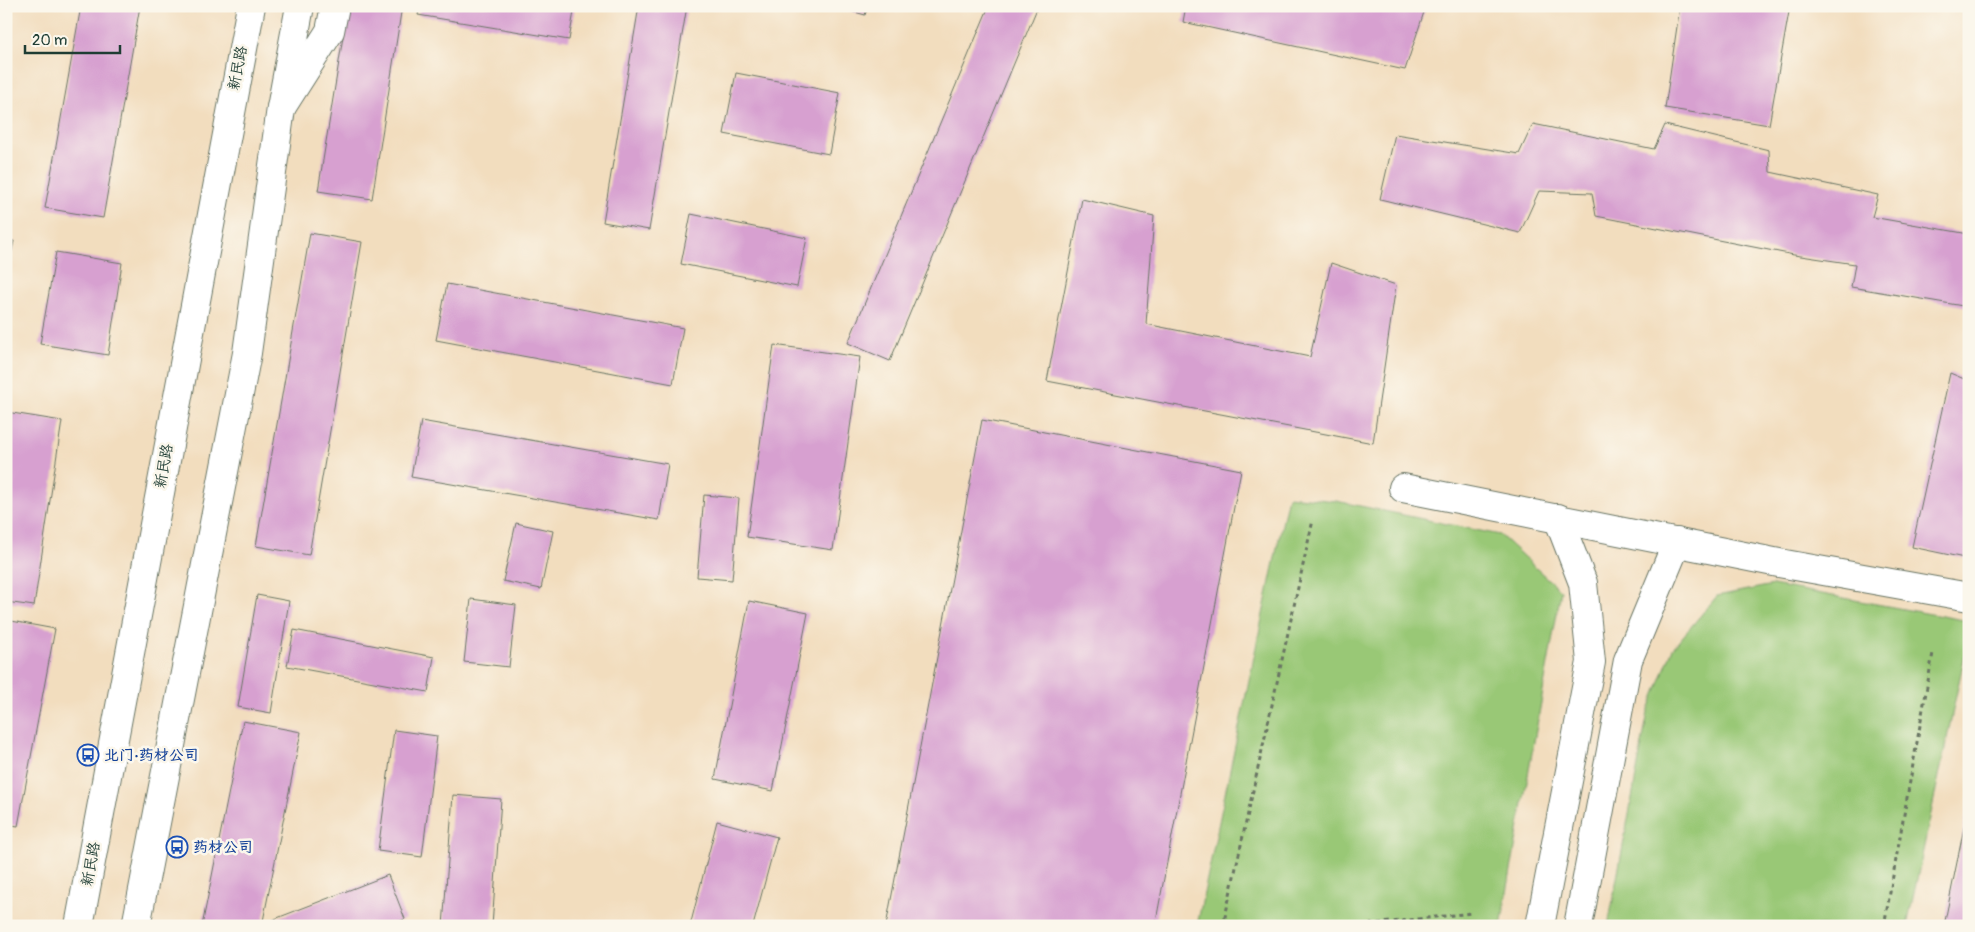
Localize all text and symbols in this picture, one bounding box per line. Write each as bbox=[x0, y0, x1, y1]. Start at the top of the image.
scale bar bbox=[25, 22, 120, 54]
text: 20 m bbox=[32, 31, 67, 50]
street label: 新民路 bbox=[224, 44, 252, 92]
street label: 新民路 bbox=[151, 442, 177, 490]
bus stop icon: 北门·药材公司 bbox=[76, 743, 100, 767]
place label: 北门·药材公司 bbox=[104, 746, 199, 765]
bus stop icon: 药材公司 bbox=[165, 835, 189, 859]
place label: 药材公司 bbox=[193, 838, 253, 857]
street label: 新民路 bbox=[78, 840, 104, 888]

